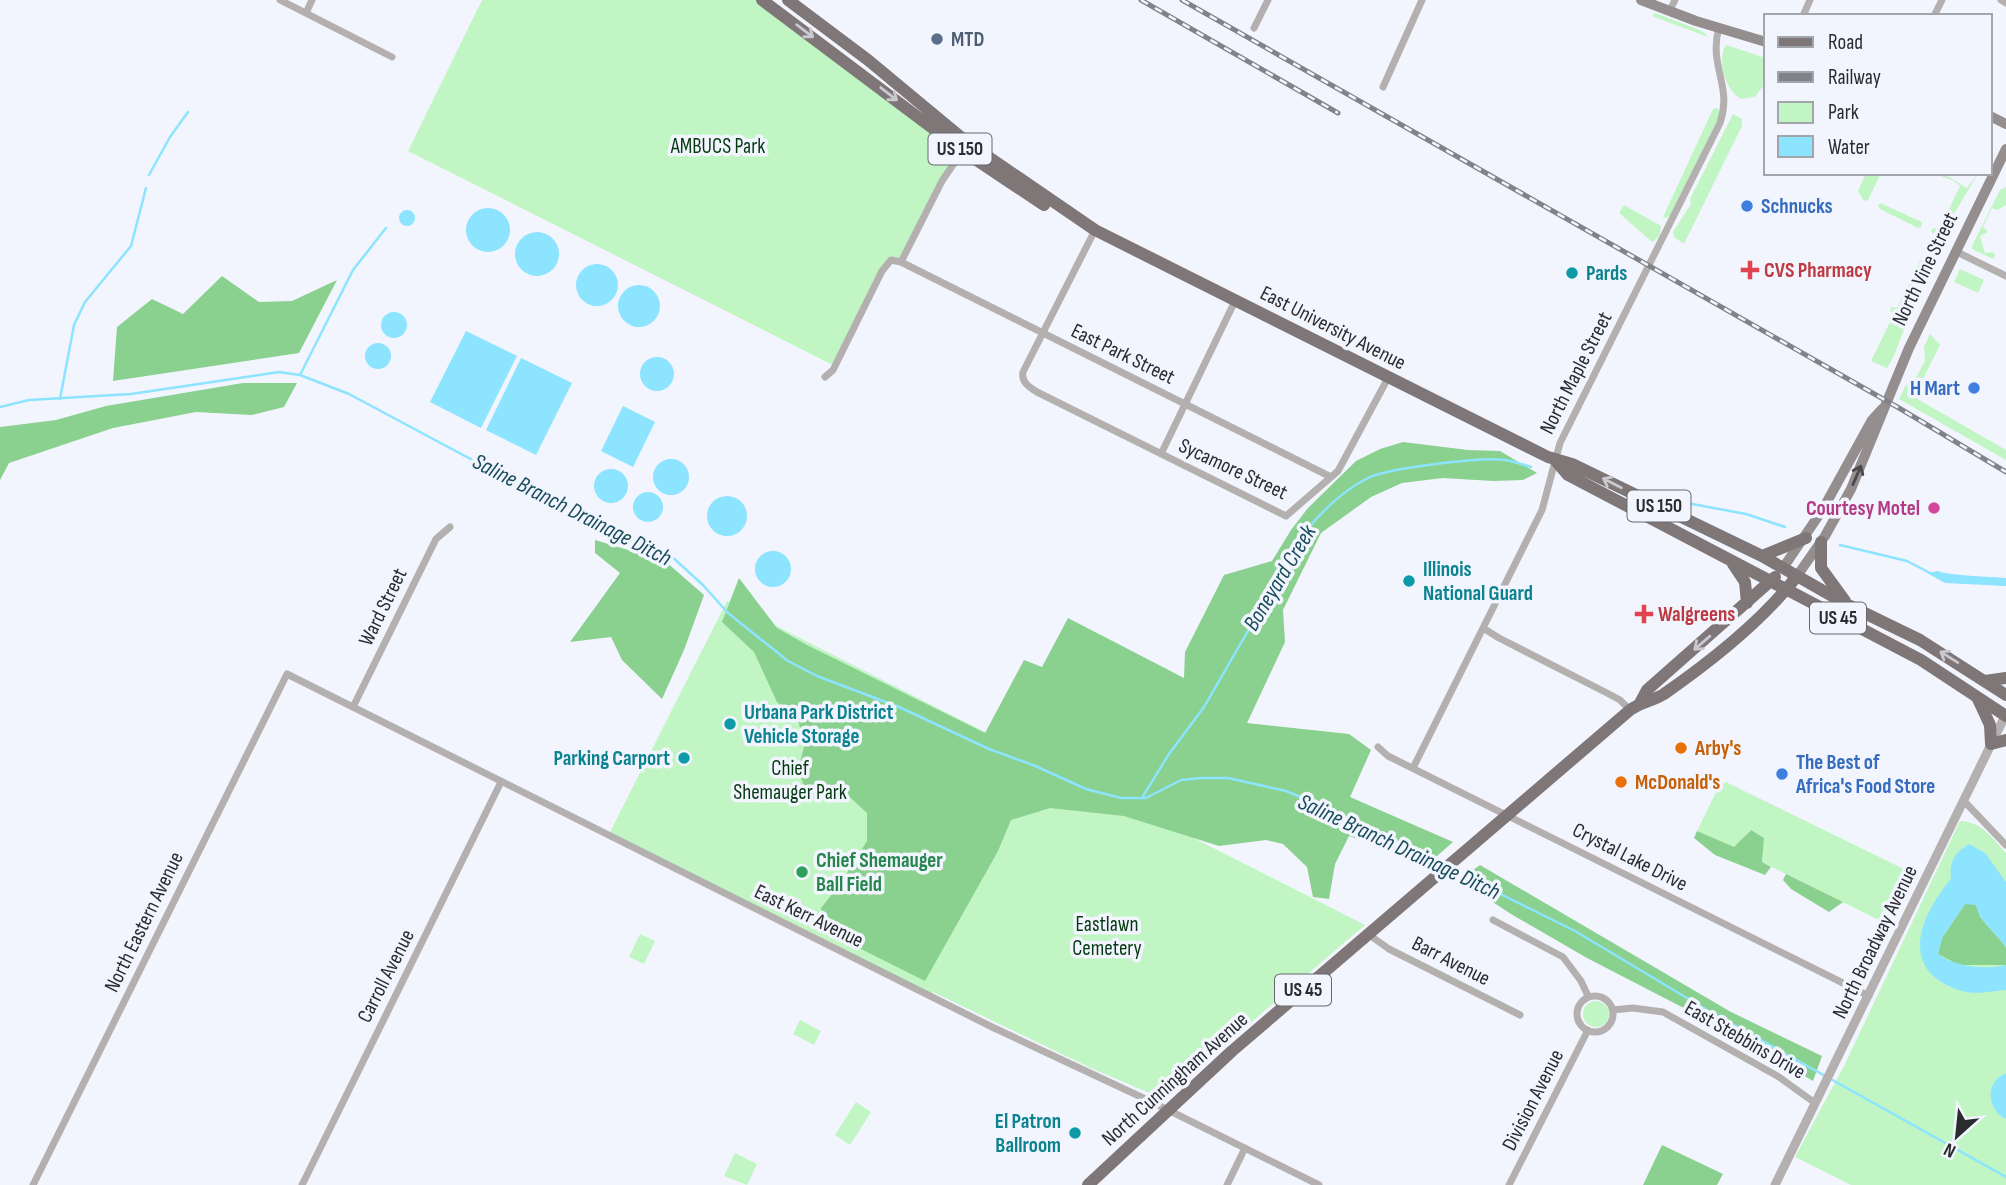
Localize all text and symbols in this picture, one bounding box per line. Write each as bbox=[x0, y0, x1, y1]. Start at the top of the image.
legend bbox=[1764, 14, 1992, 175]
one-way arrow bbox=[795, 23, 814, 38]
place label: MTD bbox=[951, 27, 984, 52]
text: Road bbox=[1828, 30, 1863, 55]
marker: MTD bbox=[929, 31, 945, 47]
text: Railway bbox=[1828, 65, 1881, 90]
one-way arrow bbox=[879, 87, 898, 102]
text: Park bbox=[1828, 100, 1859, 125]
park label: AMBUCS Park bbox=[670, 134, 765, 159]
road number: US 150 bbox=[928, 134, 992, 164]
text: Water bbox=[1828, 135, 1870, 160]
place label: Schnucks bbox=[1761, 194, 1833, 219]
marker: Schnucks bbox=[1739, 198, 1755, 214]
street label: North Vine Street bbox=[1887, 208, 1963, 330]
place label: CVS Pharmacy bbox=[1764, 258, 1872, 283]
place label: Pards bbox=[1586, 261, 1627, 286]
marker: CVS Pharmacy bbox=[1742, 262, 1758, 278]
marker: Pards bbox=[1564, 265, 1580, 281]
street label: East University Avenue bbox=[1256, 281, 1410, 375]
street label: North Maple Street bbox=[1535, 308, 1617, 438]
street label: East Park Street bbox=[1067, 318, 1179, 390]
place label: H Mart bbox=[1910, 376, 1960, 401]
marker: H Mart bbox=[1966, 380, 1982, 396]
street label: Sycamore Street bbox=[1175, 433, 1291, 505]
water label: Saline Branch Drainage Ditch bbox=[468, 448, 677, 573]
one-way arrow bbox=[1851, 465, 1864, 487]
one-way arrow bbox=[1602, 476, 1623, 490]
road number: US 150 bbox=[1628, 491, 1690, 522]
place label: Courtesy Motel bbox=[1806, 496, 1920, 521]
marker: Courtesy Motel bbox=[1926, 500, 1942, 516]
water label: Boneyard Creek bbox=[1238, 519, 1323, 636]
place label: Illinois National Guard bbox=[1423, 557, 1533, 606]
street label: Ward Street bbox=[354, 564, 412, 650]
marker: Illinois National Guard bbox=[1401, 573, 1417, 589]
place label: Walgreens bbox=[1658, 602, 1735, 627]
road number: US 45 bbox=[1810, 603, 1866, 634]
marker: Walgreens bbox=[1636, 606, 1652, 622]
one-way arrow bbox=[1693, 635, 1711, 651]
one-way arrow bbox=[1940, 650, 1960, 664]
place label: Urbana Park District Vehicle Storage bbox=[744, 700, 893, 749]
marker: Urbana Park District Vehicle Storage bbox=[722, 716, 738, 732]
place label: Arby's bbox=[1694, 736, 1741, 761]
marker: Arby's bbox=[1673, 740, 1689, 756]
place label: Parking Carport bbox=[553, 746, 670, 771]
marker: Parking Carport bbox=[676, 750, 692, 766]
place label: The Best of Africa's Food Store bbox=[1795, 750, 1935, 799]
park label: Chief Shemauger Park bbox=[733, 756, 847, 805]
marker: The Best of Africa's Food Store bbox=[1774, 766, 1790, 782]
place label: McDonald's bbox=[1635, 770, 1720, 795]
marker: McDonald's bbox=[1613, 774, 1629, 790]
water label: Saline Branch Drainage Ditch bbox=[1294, 788, 1505, 906]
street label: Crystal Lake Drive bbox=[1568, 817, 1692, 897]
street label: North Eastern Avenue bbox=[99, 848, 189, 996]
place label: Chief Shemauger Ball Field bbox=[816, 848, 943, 897]
street label: North Broadway Avenue bbox=[1827, 861, 1923, 1023]
marker: Chief Shemauger Ball Field bbox=[794, 864, 810, 880]
street label: East Kerr Avenue bbox=[750, 879, 868, 953]
park label: Eastlawn Cemetery bbox=[1072, 912, 1142, 961]
street label: Carroll Avenue bbox=[352, 925, 420, 1027]
street label: Barr Avenue bbox=[1408, 931, 1494, 991]
road number: US 45 bbox=[1275, 974, 1331, 1006]
street label: East Stebbins Drive bbox=[1680, 995, 1810, 1085]
street label: North Cunningham Avenue bbox=[1097, 1007, 1253, 1151]
street label: Division Avenue bbox=[1497, 1045, 1569, 1155]
north arrow bbox=[1922, 1101, 1992, 1171]
place label: El Patron Ballroom bbox=[995, 1109, 1061, 1158]
marker: El Patron Ballroom bbox=[1067, 1125, 1083, 1141]
text: N bbox=[1940, 1137, 1960, 1162]

